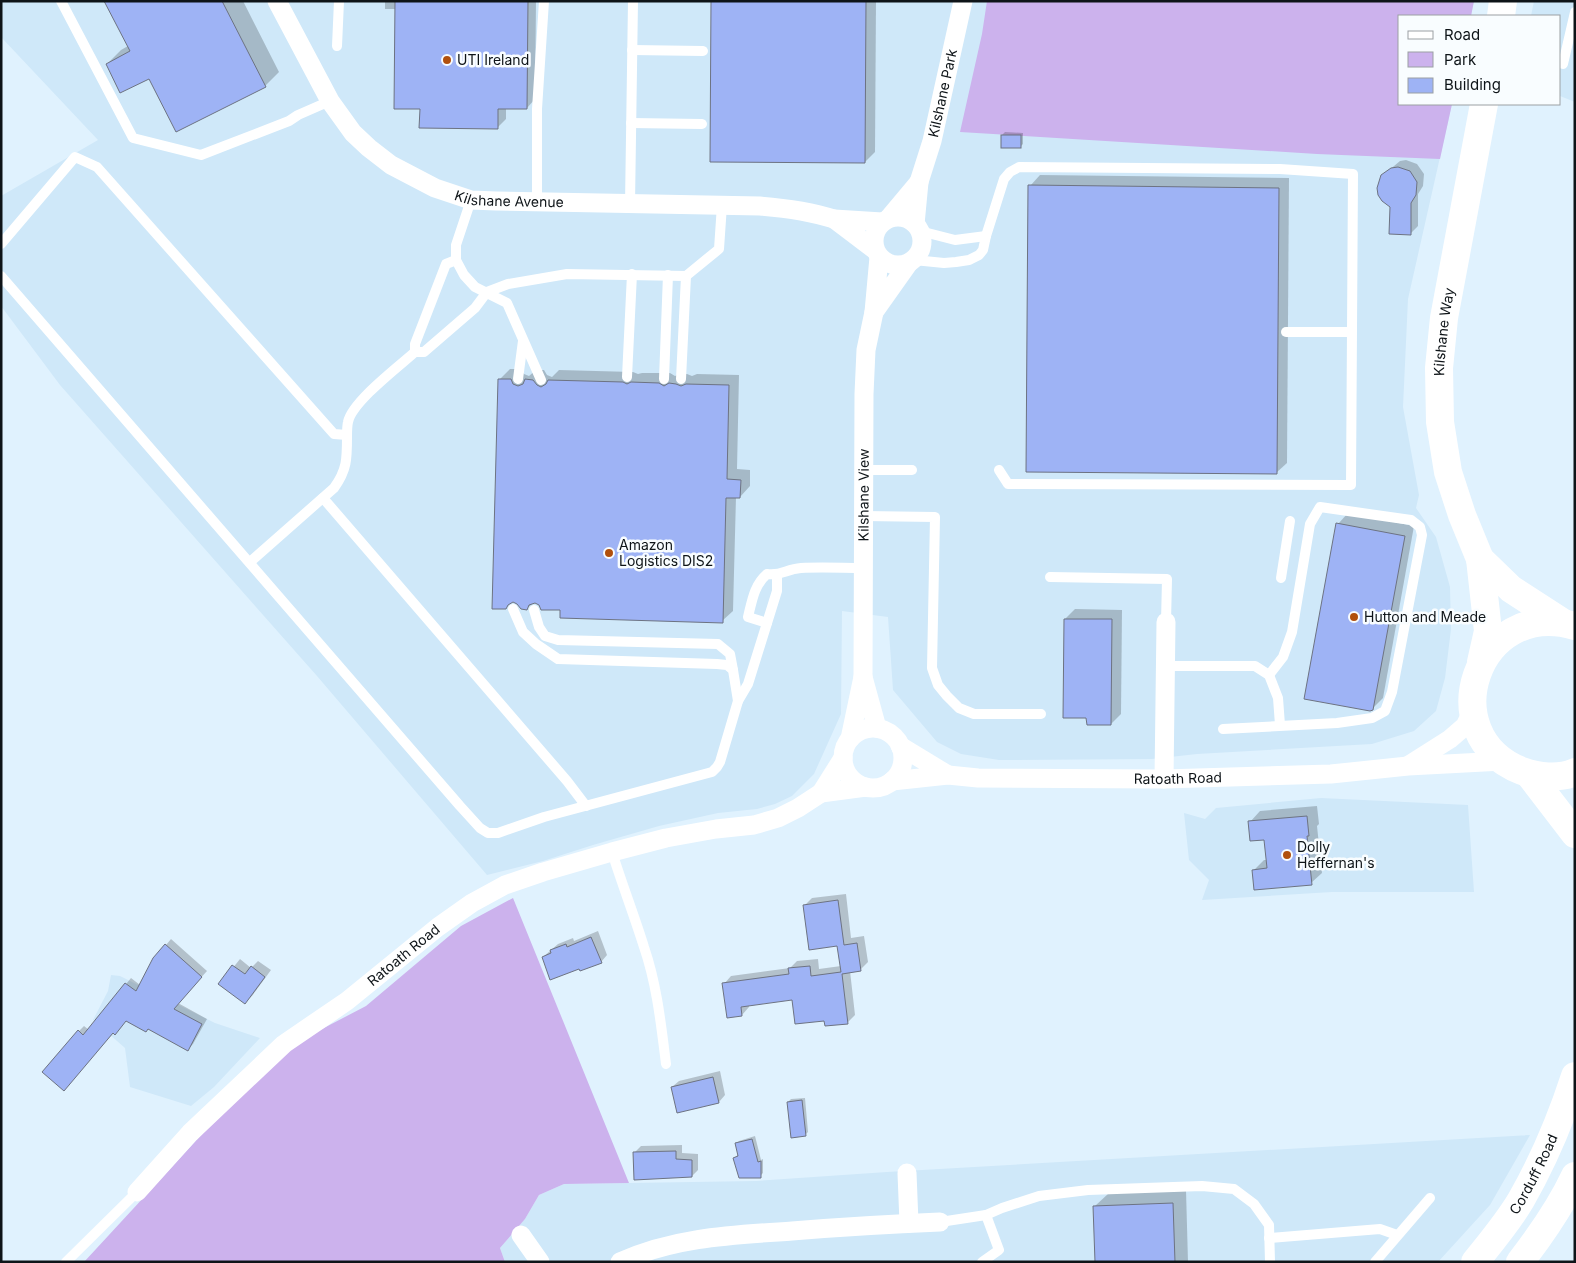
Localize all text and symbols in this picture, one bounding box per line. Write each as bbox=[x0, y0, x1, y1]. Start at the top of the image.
legend bbox=[1398, 15, 1561, 105]
text: Road bbox=[1444, 25, 1480, 44]
street label: Kilshane Park bbox=[924, 47, 960, 139]
text: Park bbox=[1444, 50, 1477, 69]
place label: UTI Ireland bbox=[457, 51, 529, 68]
marker: UTI Ireland bbox=[441, 54, 453, 66]
text: Building bbox=[1444, 75, 1501, 94]
street label: Kilshane Avenue bbox=[453, 186, 564, 210]
street label: Kilshane Way bbox=[1430, 286, 1458, 376]
street label: Kilshane View bbox=[854, 449, 872, 541]
place label: Amazon Logistics DIS2 bbox=[619, 536, 713, 569]
marker: Amazon Logistics DIS2 bbox=[603, 547, 615, 559]
place label: Hutton and Meade bbox=[1364, 608, 1486, 625]
marker: Hutton and Meade bbox=[1348, 611, 1360, 623]
street label: Ratoath Road bbox=[1134, 768, 1222, 787]
place label: Dolly Heffernan's bbox=[1297, 838, 1375, 871]
marker: Dolly Heffernan's bbox=[1281, 849, 1293, 861]
street label: Ratoath Road bbox=[364, 920, 443, 989]
street label: Corduff Road bbox=[1505, 1131, 1561, 1217]

